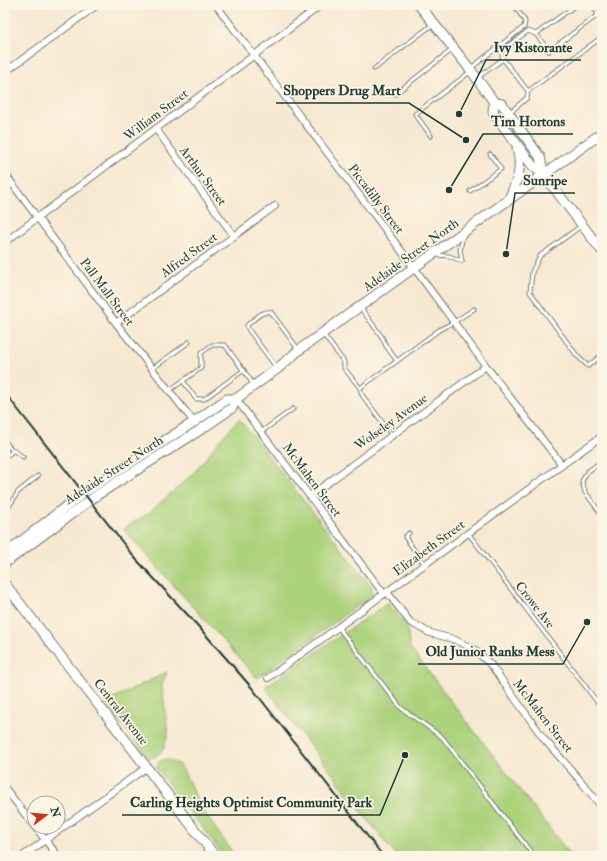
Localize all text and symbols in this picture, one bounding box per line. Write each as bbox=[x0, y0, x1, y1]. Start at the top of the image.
callout: Ivy Ristorante bbox=[486, 34, 581, 60]
text: Ivy Ristorante bbox=[494, 39, 573, 57]
callout: Shoppers Drug Mart bbox=[276, 77, 409, 103]
text: Shoppers Drug Mart bbox=[283, 82, 401, 100]
street label: William Street bbox=[120, 86, 191, 145]
callout: Tim Hortons bbox=[483, 108, 573, 134]
text: Tim Hortons bbox=[490, 113, 565, 130]
street label: Arthur Street bbox=[175, 142, 230, 209]
street label: Piccadilly Street bbox=[344, 161, 407, 238]
callout: Sunripe bbox=[515, 167, 575, 193]
text: Sunripe bbox=[523, 172, 567, 190]
street label: Adelaide Street North bbox=[359, 215, 462, 296]
street label: Alfred Street bbox=[157, 229, 221, 282]
street label: Pall Mall Street bbox=[76, 255, 138, 329]
street label: Wolseley Avenue bbox=[351, 390, 432, 455]
street label: Adelaide Street North bbox=[61, 432, 166, 508]
street label: McMahen Street bbox=[279, 440, 345, 520]
street label: Elizabeth Street bbox=[390, 517, 468, 579]
street label: Crowe Ave bbox=[512, 578, 559, 632]
callout: Old Junior Ranks Mess bbox=[418, 638, 563, 664]
text: Old Junior Ranks Mess bbox=[425, 643, 555, 661]
street label: Central Avenue bbox=[90, 676, 152, 749]
street label: McMahen Street bbox=[509, 676, 577, 756]
callout: Carling Heights Optimist Community Park bbox=[122, 789, 380, 815]
text: Carling Heights Optimist Community Park bbox=[130, 794, 372, 812]
north arrow bbox=[26, 795, 66, 835]
text: N bbox=[47, 805, 63, 820]

